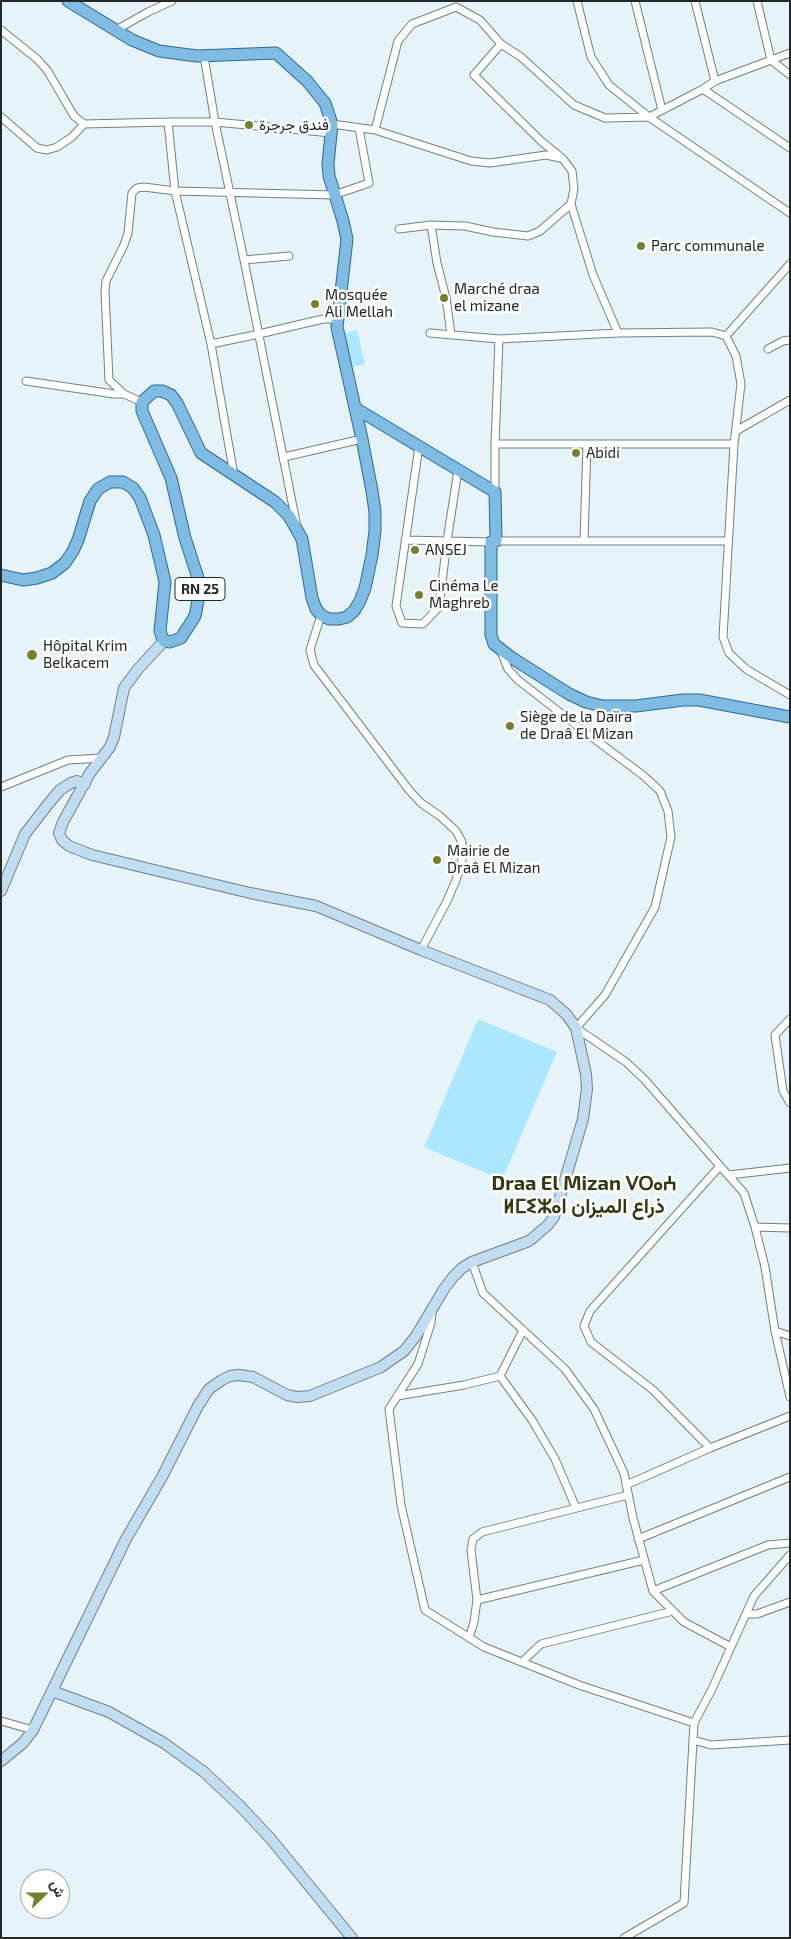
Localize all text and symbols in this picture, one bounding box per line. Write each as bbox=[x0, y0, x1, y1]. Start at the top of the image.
place label: فندق جرجرة bbox=[259, 116, 329, 134]
marker: فندق جرجرة bbox=[243, 119, 255, 131]
place label: Parc communale bbox=[651, 237, 765, 255]
marker: Parc communale bbox=[635, 240, 647, 252]
place label: Marché draa el mizane bbox=[454, 280, 540, 315]
place label: Mosquée Ali Mellah bbox=[325, 286, 393, 321]
marker: Marché draa el mizane bbox=[438, 292, 450, 304]
marker: Mosquée Ali Mellah bbox=[309, 298, 321, 310]
place label: Abidi bbox=[586, 444, 620, 462]
marker: Abidi bbox=[570, 447, 582, 459]
place label: ANSEJ bbox=[425, 541, 467, 559]
marker: ANSEJ bbox=[409, 544, 421, 556]
place label: Cinéma Le Maghreb bbox=[429, 577, 498, 612]
road number: RN 25 bbox=[175, 578, 225, 600]
marker: Cinéma Le Maghreb bbox=[413, 589, 425, 601]
place label: Hôpital Krim Belkacem bbox=[43, 637, 127, 672]
marker: Hôpital Krim Belkacem bbox=[25, 648, 39, 662]
place label: Siège de la Daïra de Draâ El Mizan bbox=[520, 708, 633, 743]
marker: Siège de la Daïra de Draâ El Mizan bbox=[504, 720, 516, 732]
place label: Mairie de Draâ El Mizan bbox=[447, 842, 540, 877]
marker: Mairie de Draâ El Mizan bbox=[431, 854, 443, 866]
district label: Draa El Mizan ⴸⵔⴰⵄ ⵍⵎⵉⵣⴰⵏ ذراع الميزان bbox=[492, 1171, 676, 1218]
north arrow bbox=[20, 1869, 70, 1919]
text: ش bbox=[47, 1878, 69, 1900]

